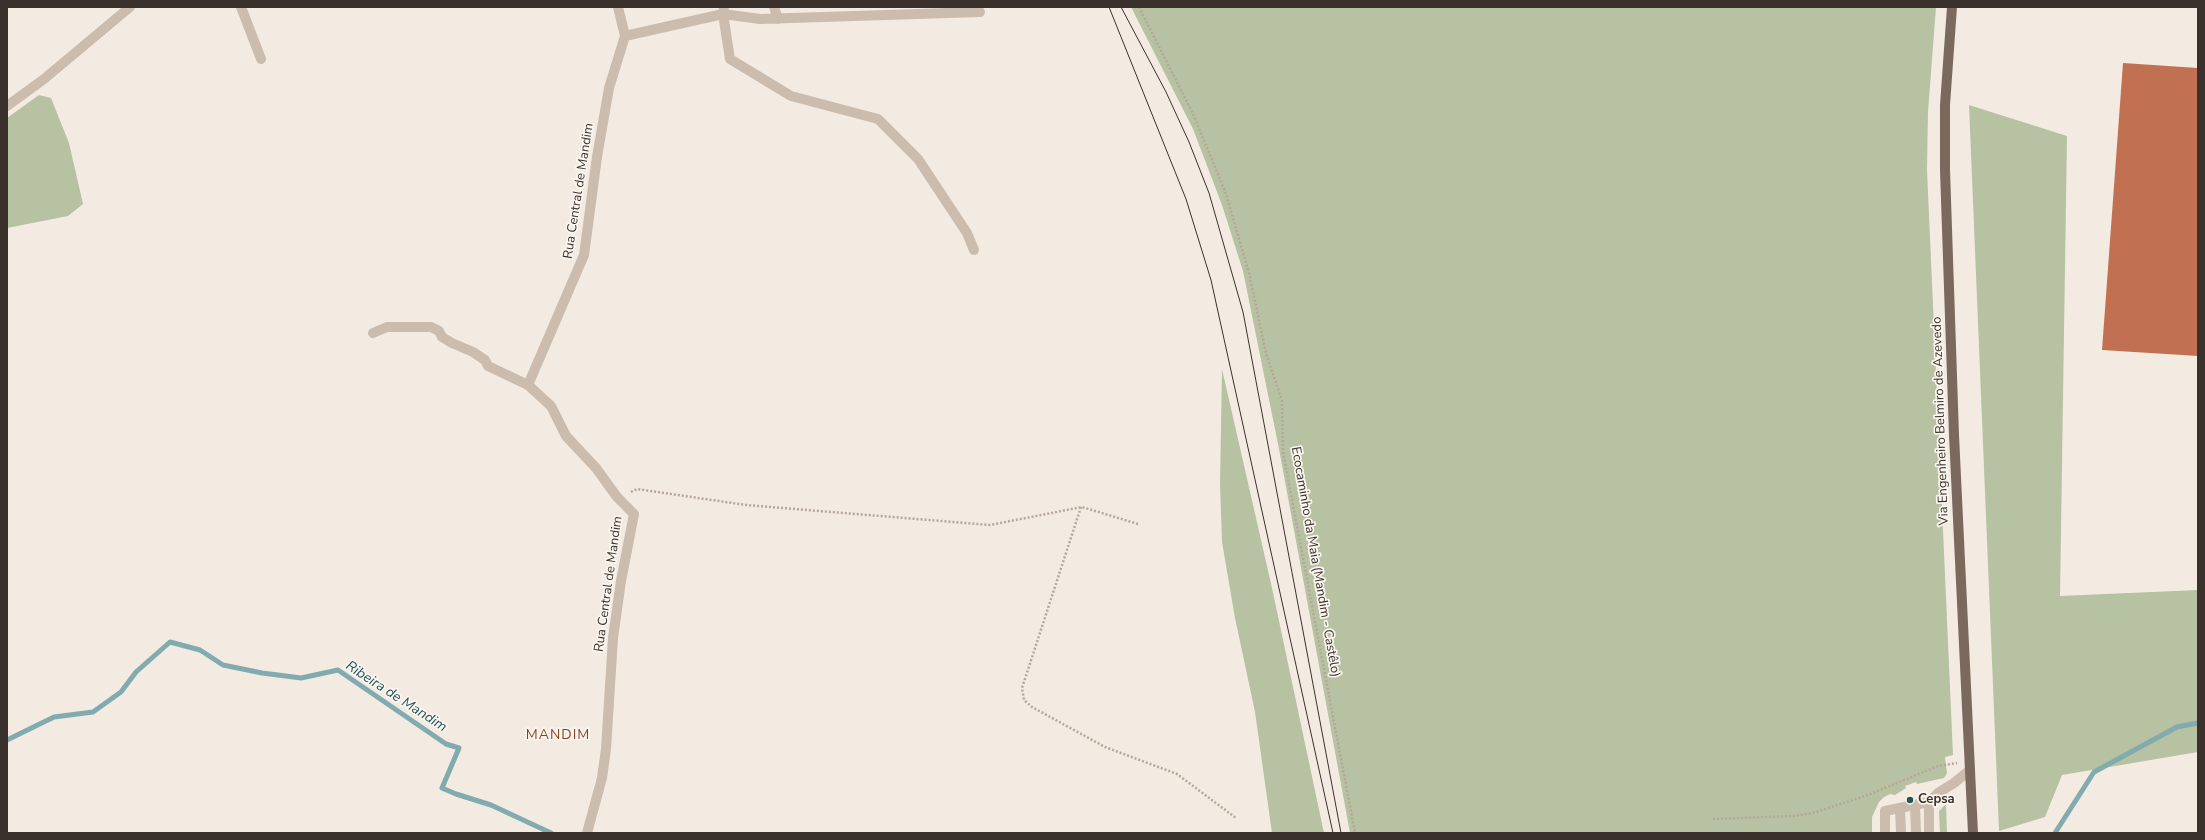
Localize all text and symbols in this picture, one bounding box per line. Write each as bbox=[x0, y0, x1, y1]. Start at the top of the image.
street label: Rua Central de Mandim bbox=[561, 122, 597, 260]
street label: Via Engenheiro Belmiro de Azevedo bbox=[1930, 316, 1952, 526]
street label: Ecocaminho da Maia (Mandim - Castêlo) bbox=[1287, 446, 1343, 678]
street label: Rua Central de Mandim bbox=[592, 515, 626, 653]
water label: Ribeira de Mandim bbox=[342, 658, 450, 736]
district label: MANDIM bbox=[526, 728, 590, 744]
place label: Cepsa bbox=[1918, 792, 1955, 808]
marker: Cepsa bbox=[1905, 795, 1915, 805]

